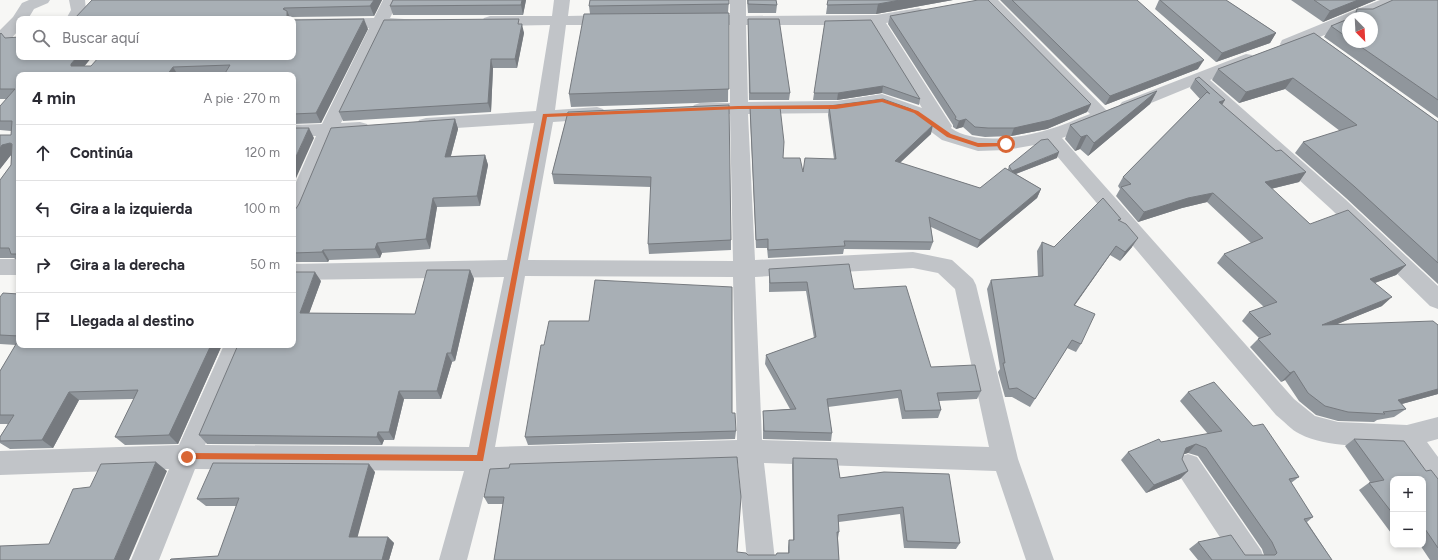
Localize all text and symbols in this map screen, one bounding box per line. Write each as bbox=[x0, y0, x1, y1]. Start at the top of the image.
north arrow bbox=[1342, 12, 1378, 48]
search box bbox=[16, 16, 296, 60]
icon: search bbox=[30, 27, 52, 49]
text: Buscar aquí bbox=[62, 29, 139, 47]
text: 4 min bbox=[32, 88, 76, 108]
text: A pie · 270 m bbox=[204, 91, 280, 106]
route start bbox=[997, 135, 1015, 153]
icon: ahead bbox=[32, 142, 54, 164]
text: Continúa bbox=[70, 144, 133, 162]
text: 120 m bbox=[245, 145, 280, 160]
icon: left bbox=[32, 198, 54, 220]
text: Gira a la izquierda bbox=[70, 200, 192, 218]
text: 100 m bbox=[244, 201, 280, 216]
icon: right bbox=[32, 254, 54, 276]
text: Gira a la derecha bbox=[70, 256, 185, 274]
text: 50 m bbox=[250, 257, 280, 272]
icon: arrive bbox=[32, 310, 54, 332]
text: Llegada al destino bbox=[70, 312, 194, 330]
route end bbox=[178, 448, 196, 466]
map controls bbox=[1390, 476, 1426, 548]
button: + bbox=[1390, 476, 1426, 512]
button: − bbox=[1390, 512, 1426, 548]

